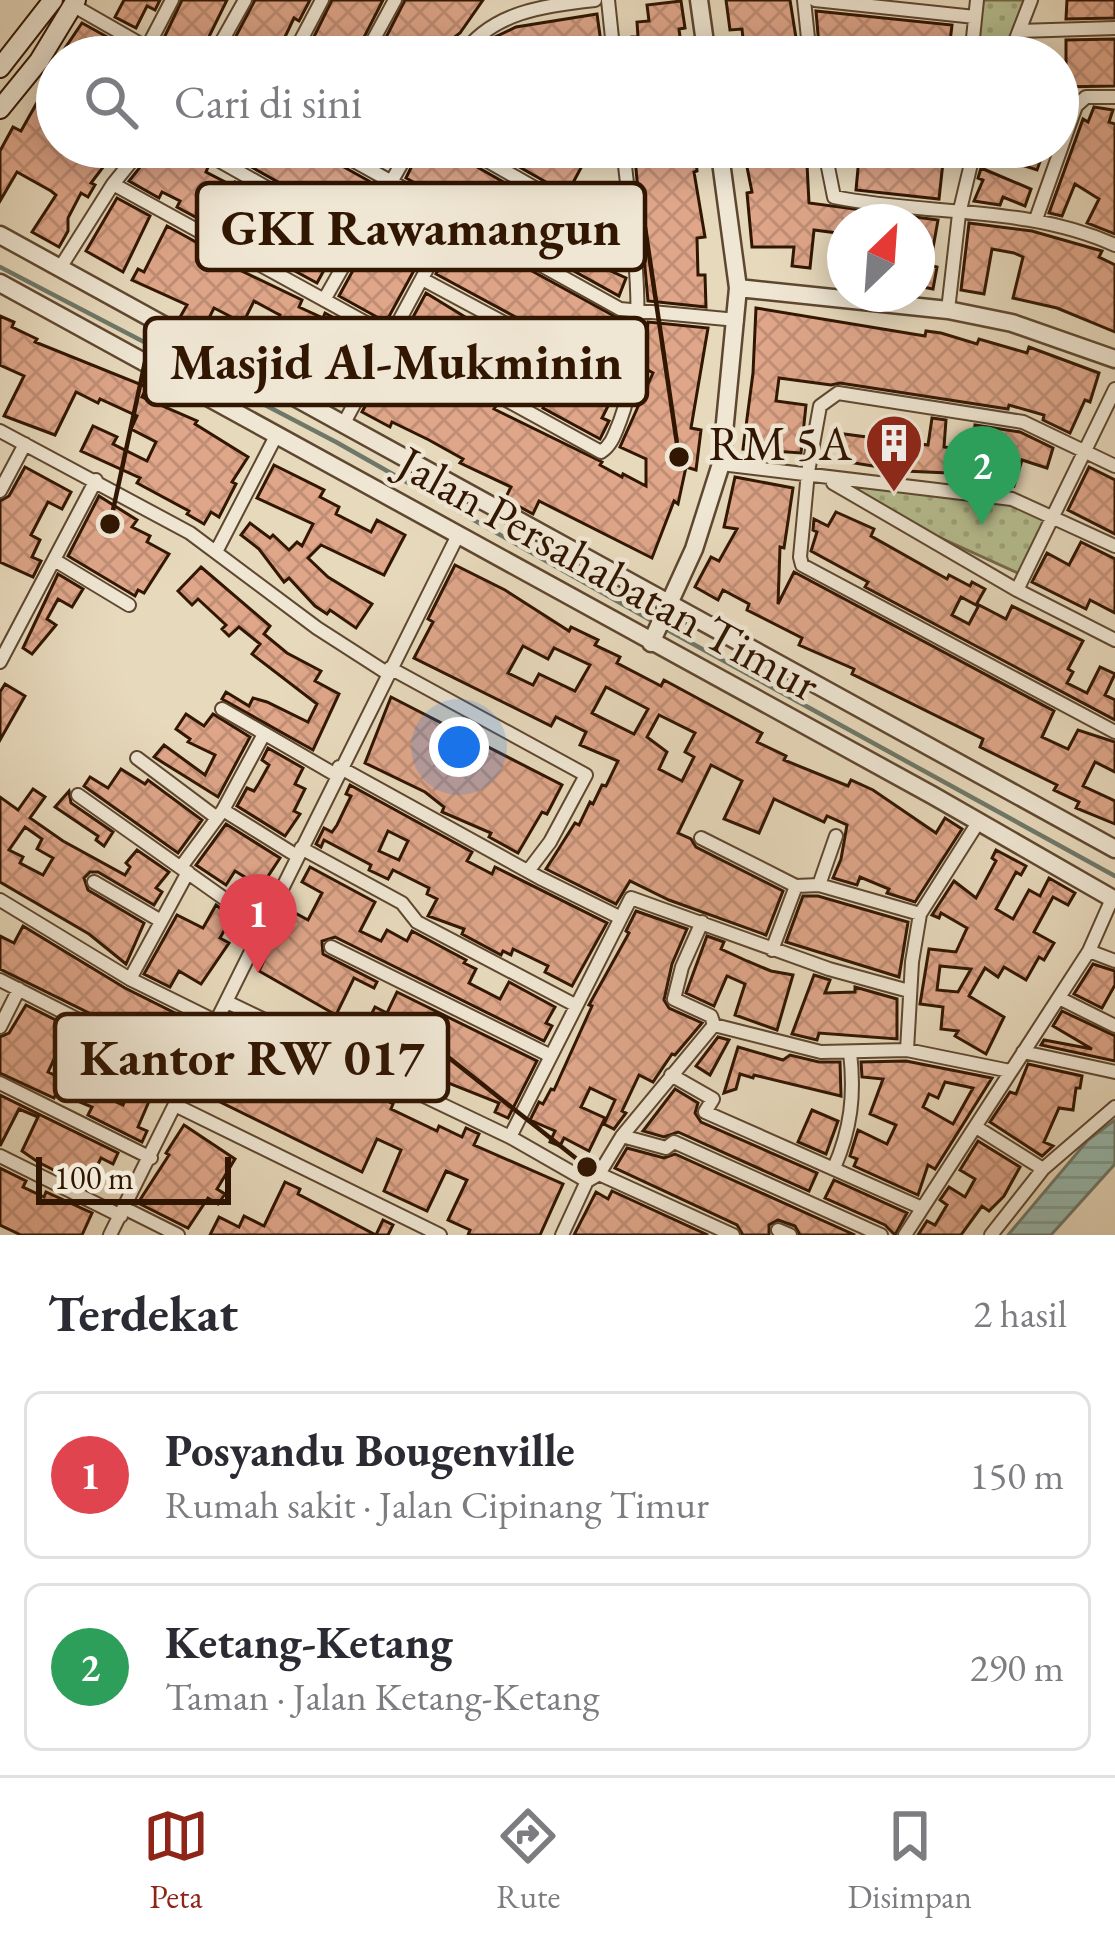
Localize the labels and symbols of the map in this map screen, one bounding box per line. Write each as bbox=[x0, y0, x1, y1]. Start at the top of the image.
callout: GKI Rawamangun bbox=[197, 183, 645, 270]
text: GKI Rawamangun bbox=[221, 194, 621, 260]
north arrow bbox=[827, 204, 935, 312]
callout: Masjid Al-Mukminin bbox=[145, 318, 647, 405]
text: Masjid Al-Mukminin bbox=[169, 328, 623, 394]
place label: RM 5A bbox=[709, 412, 853, 474]
building icon: RM 5A bbox=[863, 412, 925, 494]
pin: 2 bbox=[943, 426, 1021, 525]
street label: Jalan Persahabatan Timur bbox=[384, 429, 831, 715]
your location bbox=[429, 717, 489, 777]
pin: 1 bbox=[219, 874, 297, 973]
callout: Kantor RW 017 bbox=[55, 1014, 448, 1101]
text: Kantor RW 017 bbox=[79, 1024, 425, 1090]
scale bar bbox=[36, 1151, 231, 1204]

